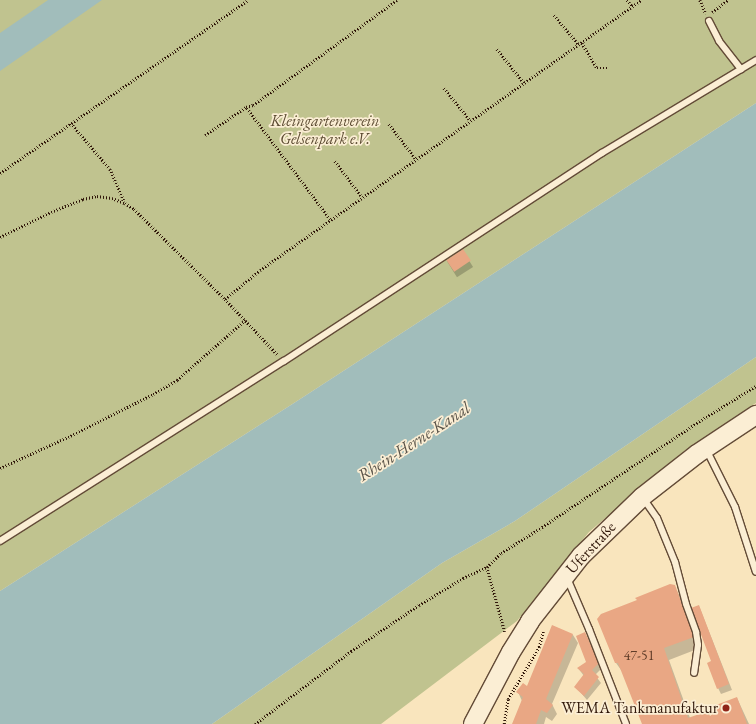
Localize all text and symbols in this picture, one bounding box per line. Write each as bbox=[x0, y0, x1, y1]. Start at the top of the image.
park label: Kleingartenverein Gelsenpark e.V. bbox=[270, 111, 380, 149]
water label: Rhein-Herne-Kanal bbox=[354, 398, 474, 486]
street label: Uferstraße bbox=[562, 518, 620, 578]
house number: 47-51 bbox=[624, 647, 654, 663]
place label: WEMA Tankmanufaktur bbox=[561, 698, 718, 718]
marker: WEMA Tankmanufaktur bbox=[721, 703, 731, 713]

